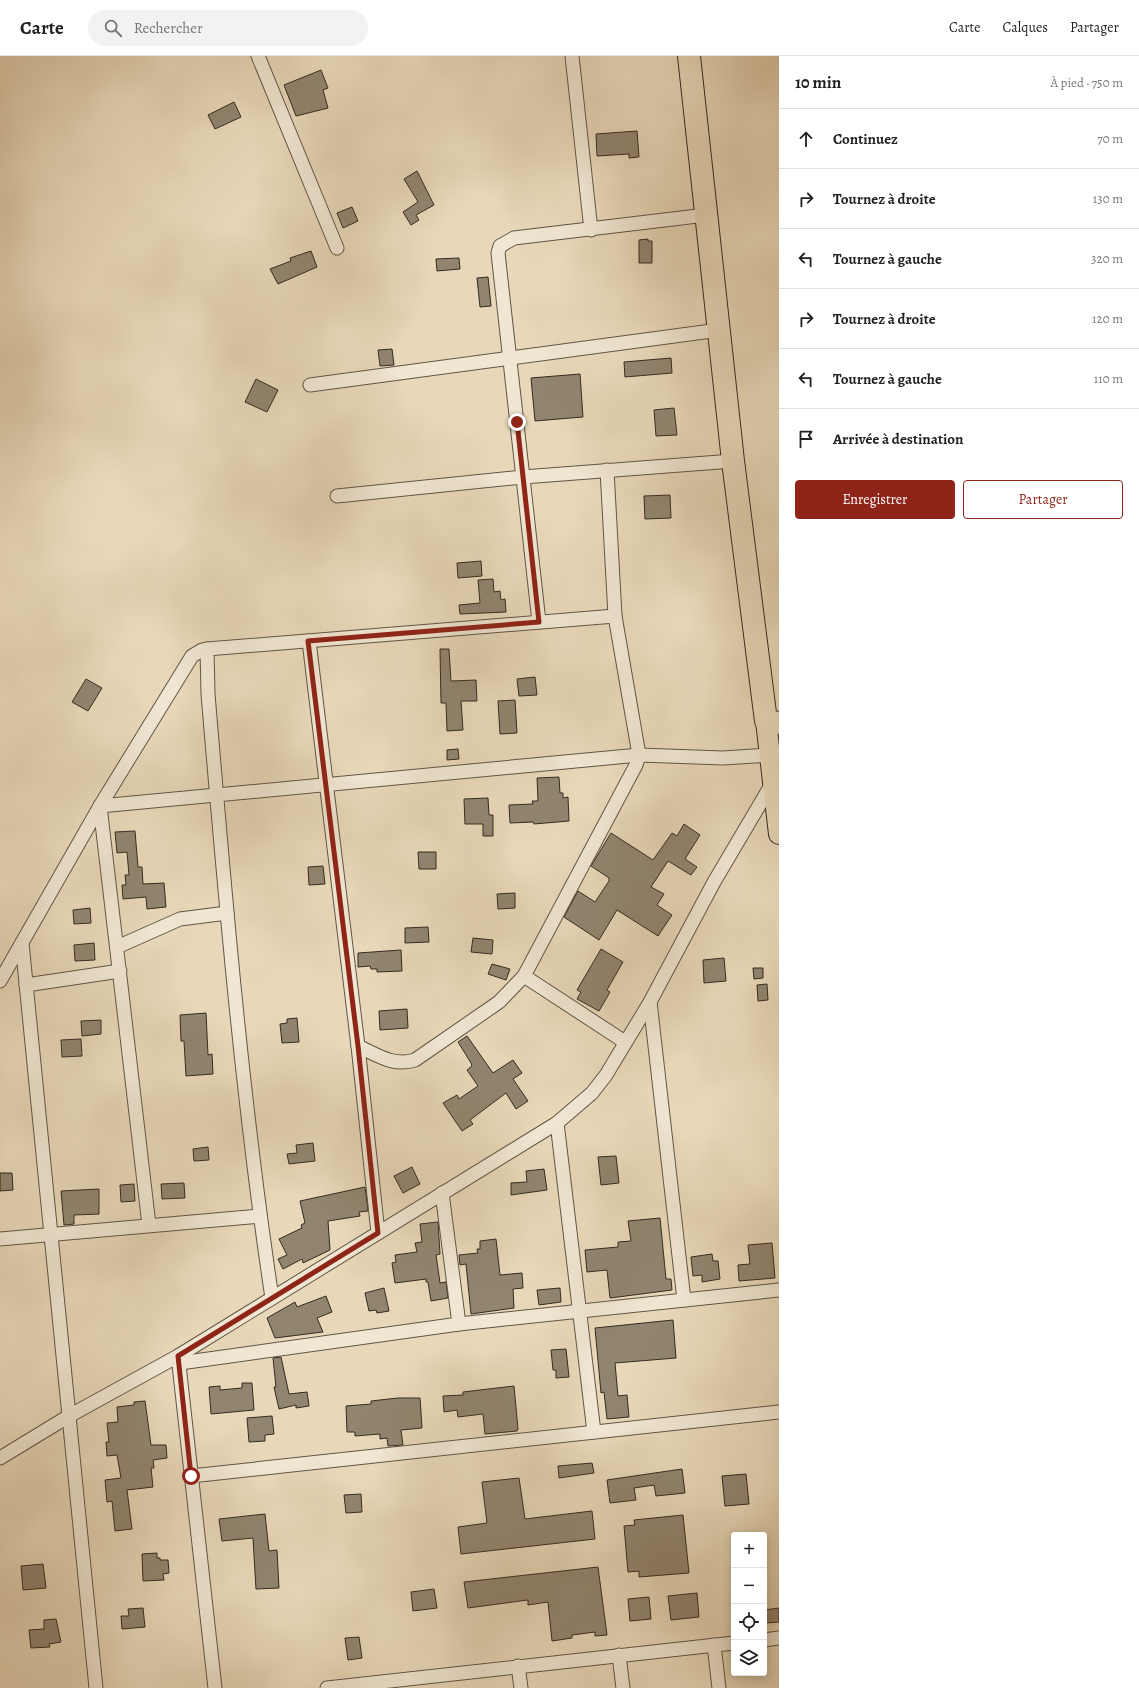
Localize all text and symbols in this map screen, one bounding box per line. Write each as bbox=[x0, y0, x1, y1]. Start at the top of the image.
search box bbox=[88, 10, 368, 46]
text: Carte bbox=[20, 15, 64, 41]
icon: search bbox=[102, 17, 124, 39]
text: Rechercher bbox=[134, 18, 203, 38]
text: Carte bbox=[949, 18, 980, 37]
text: Calques bbox=[1002, 18, 1048, 37]
text: Partager bbox=[1070, 18, 1119, 37]
text: 10 min bbox=[795, 71, 841, 94]
text: À pied · 750 m bbox=[1050, 74, 1123, 91]
icon: ahead bbox=[795, 128, 817, 150]
text: Continuez bbox=[833, 129, 898, 149]
text: 70 m bbox=[1097, 130, 1123, 147]
icon: right bbox=[795, 188, 817, 210]
text: Tournez à droite bbox=[833, 189, 936, 209]
text: 130 m bbox=[1093, 190, 1123, 207]
icon: left bbox=[795, 248, 817, 270]
text: Tournez à gauche bbox=[833, 249, 942, 269]
text: 320 m bbox=[1091, 250, 1123, 267]
icon: right bbox=[795, 308, 817, 330]
text: Tournez à droite bbox=[833, 309, 936, 329]
text: 120 m bbox=[1092, 310, 1123, 327]
icon: left bbox=[795, 368, 817, 390]
text: Tournez à gauche bbox=[833, 369, 942, 389]
text: 110 m bbox=[1094, 370, 1123, 387]
route end bbox=[508, 413, 526, 431]
icon: arrive bbox=[795, 428, 817, 450]
text: Arrivée à destination bbox=[833, 429, 964, 449]
button: Enregistrer bbox=[795, 480, 955, 519]
button: Partager bbox=[963, 480, 1123, 519]
route start bbox=[182, 1467, 200, 1485]
map controls bbox=[731, 1532, 767, 1676]
button: + bbox=[731, 1532, 767, 1568]
button: − bbox=[731, 1568, 767, 1604]
button: locate bbox=[731, 1604, 767, 1640]
button: layers bbox=[731, 1640, 767, 1676]

